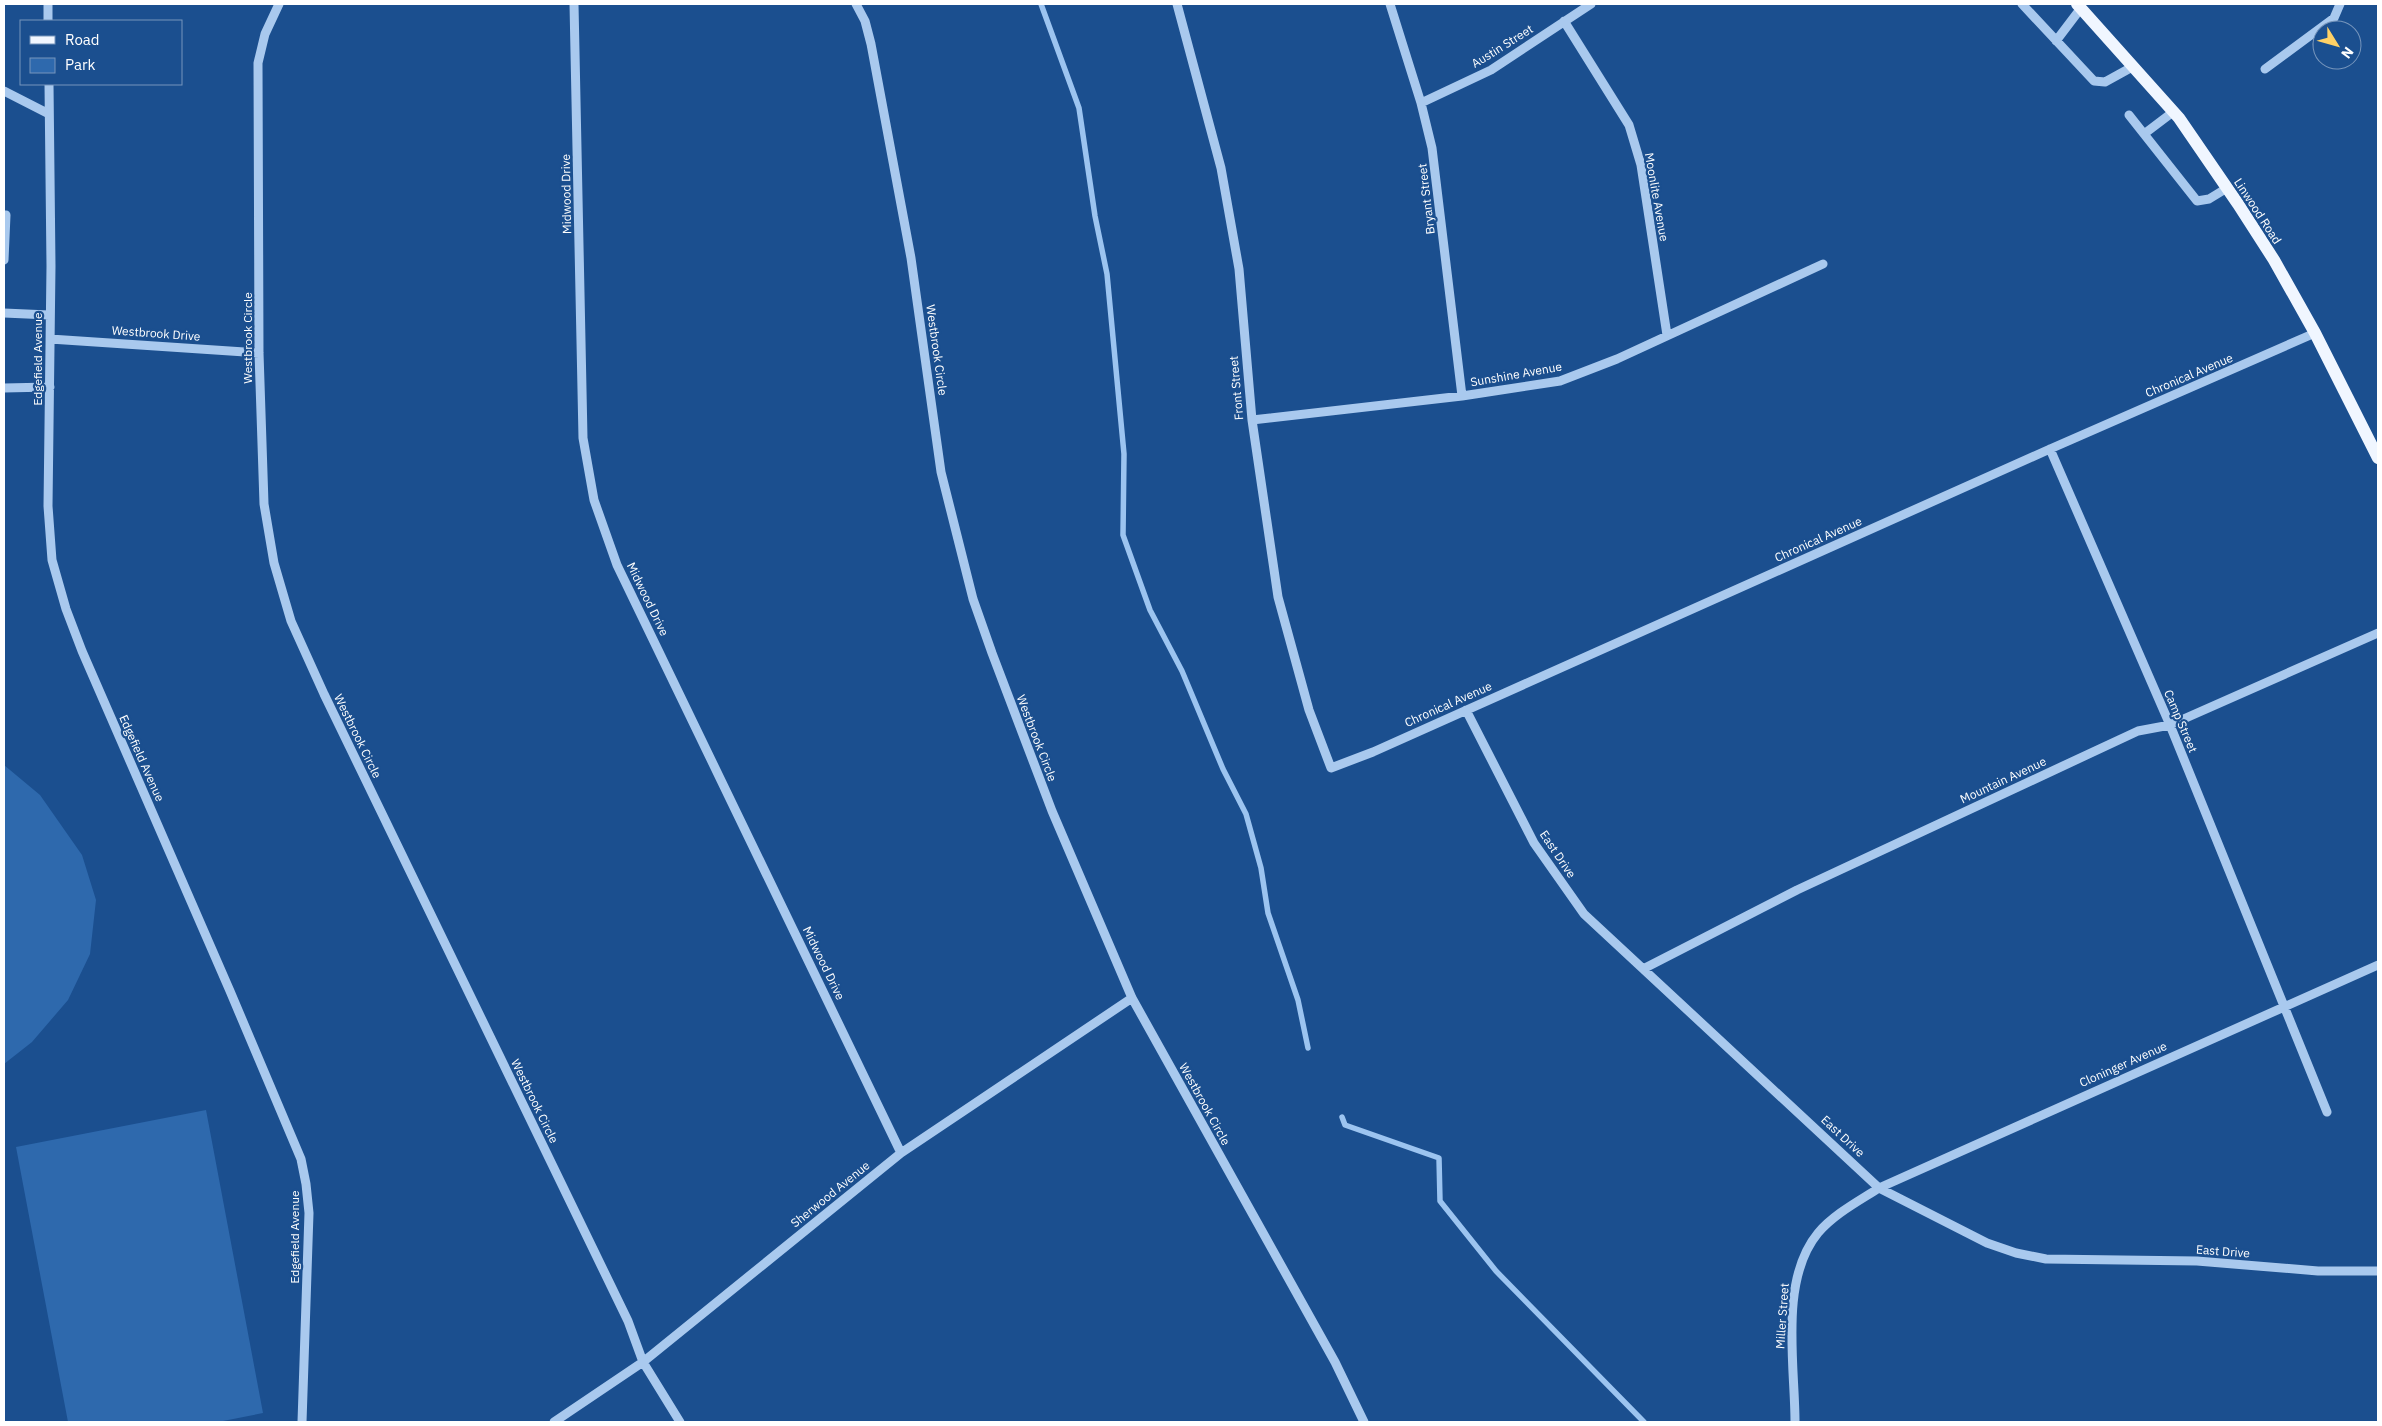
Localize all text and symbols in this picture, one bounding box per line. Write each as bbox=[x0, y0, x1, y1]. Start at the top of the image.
legend bbox=[20, 20, 182, 85]
north arrow bbox=[2312, 20, 2362, 70]
street label: Austin Street bbox=[1468, 21, 1536, 71]
text: Road bbox=[65, 30, 100, 49]
text: N bbox=[2337, 43, 2358, 62]
text: Park bbox=[65, 55, 95, 74]
street label: Moonlite Avenue bbox=[1642, 151, 1672, 243]
street label: Midwood Drive bbox=[558, 153, 574, 234]
street label: Bryant Street bbox=[1414, 163, 1438, 235]
street label: Linwood Road bbox=[2231, 175, 2285, 247]
street label: Westbrook Circle bbox=[240, 292, 255, 384]
street label: Westbrook Circle bbox=[923, 304, 951, 397]
street label: Edgefield Avenue bbox=[30, 312, 45, 406]
street label: Westbrook Drive bbox=[111, 322, 201, 344]
street label: Chronical Avenue bbox=[2143, 350, 2235, 400]
street label: Front Street bbox=[1226, 355, 1246, 421]
street label: Sunshine Avenue bbox=[1469, 359, 1563, 389]
street label: Chronical Avenue bbox=[1772, 513, 1864, 565]
street label: Midwood Drive bbox=[624, 560, 672, 639]
street label: Chronical Avenue bbox=[1402, 678, 1494, 730]
street label: Camp Street bbox=[2161, 687, 2201, 755]
street label: Westbrook Circle bbox=[331, 692, 385, 781]
street label: Westbrook Circle bbox=[1014, 693, 1061, 784]
street label: Edgefield Avenue bbox=[116, 712, 168, 804]
street label: Mountain Avenue bbox=[1957, 753, 2049, 807]
street label: East Drive bbox=[1537, 827, 1580, 881]
street label: Midwood Drive bbox=[800, 924, 848, 1003]
street label: Cloninger Avenue bbox=[2077, 1038, 2169, 1090]
street label: Westbrook Circle bbox=[508, 1057, 562, 1146]
street label: Westbrook Circle bbox=[1176, 1060, 1234, 1148]
street label: East Drive bbox=[1818, 1112, 1868, 1160]
street label: Sherwood Avenue bbox=[787, 1157, 873, 1230]
street label: Edgefield Avenue bbox=[287, 1190, 302, 1284]
street label: East Drive bbox=[2196, 1242, 2251, 1260]
street label: Miller Street bbox=[1772, 1283, 1792, 1349]

